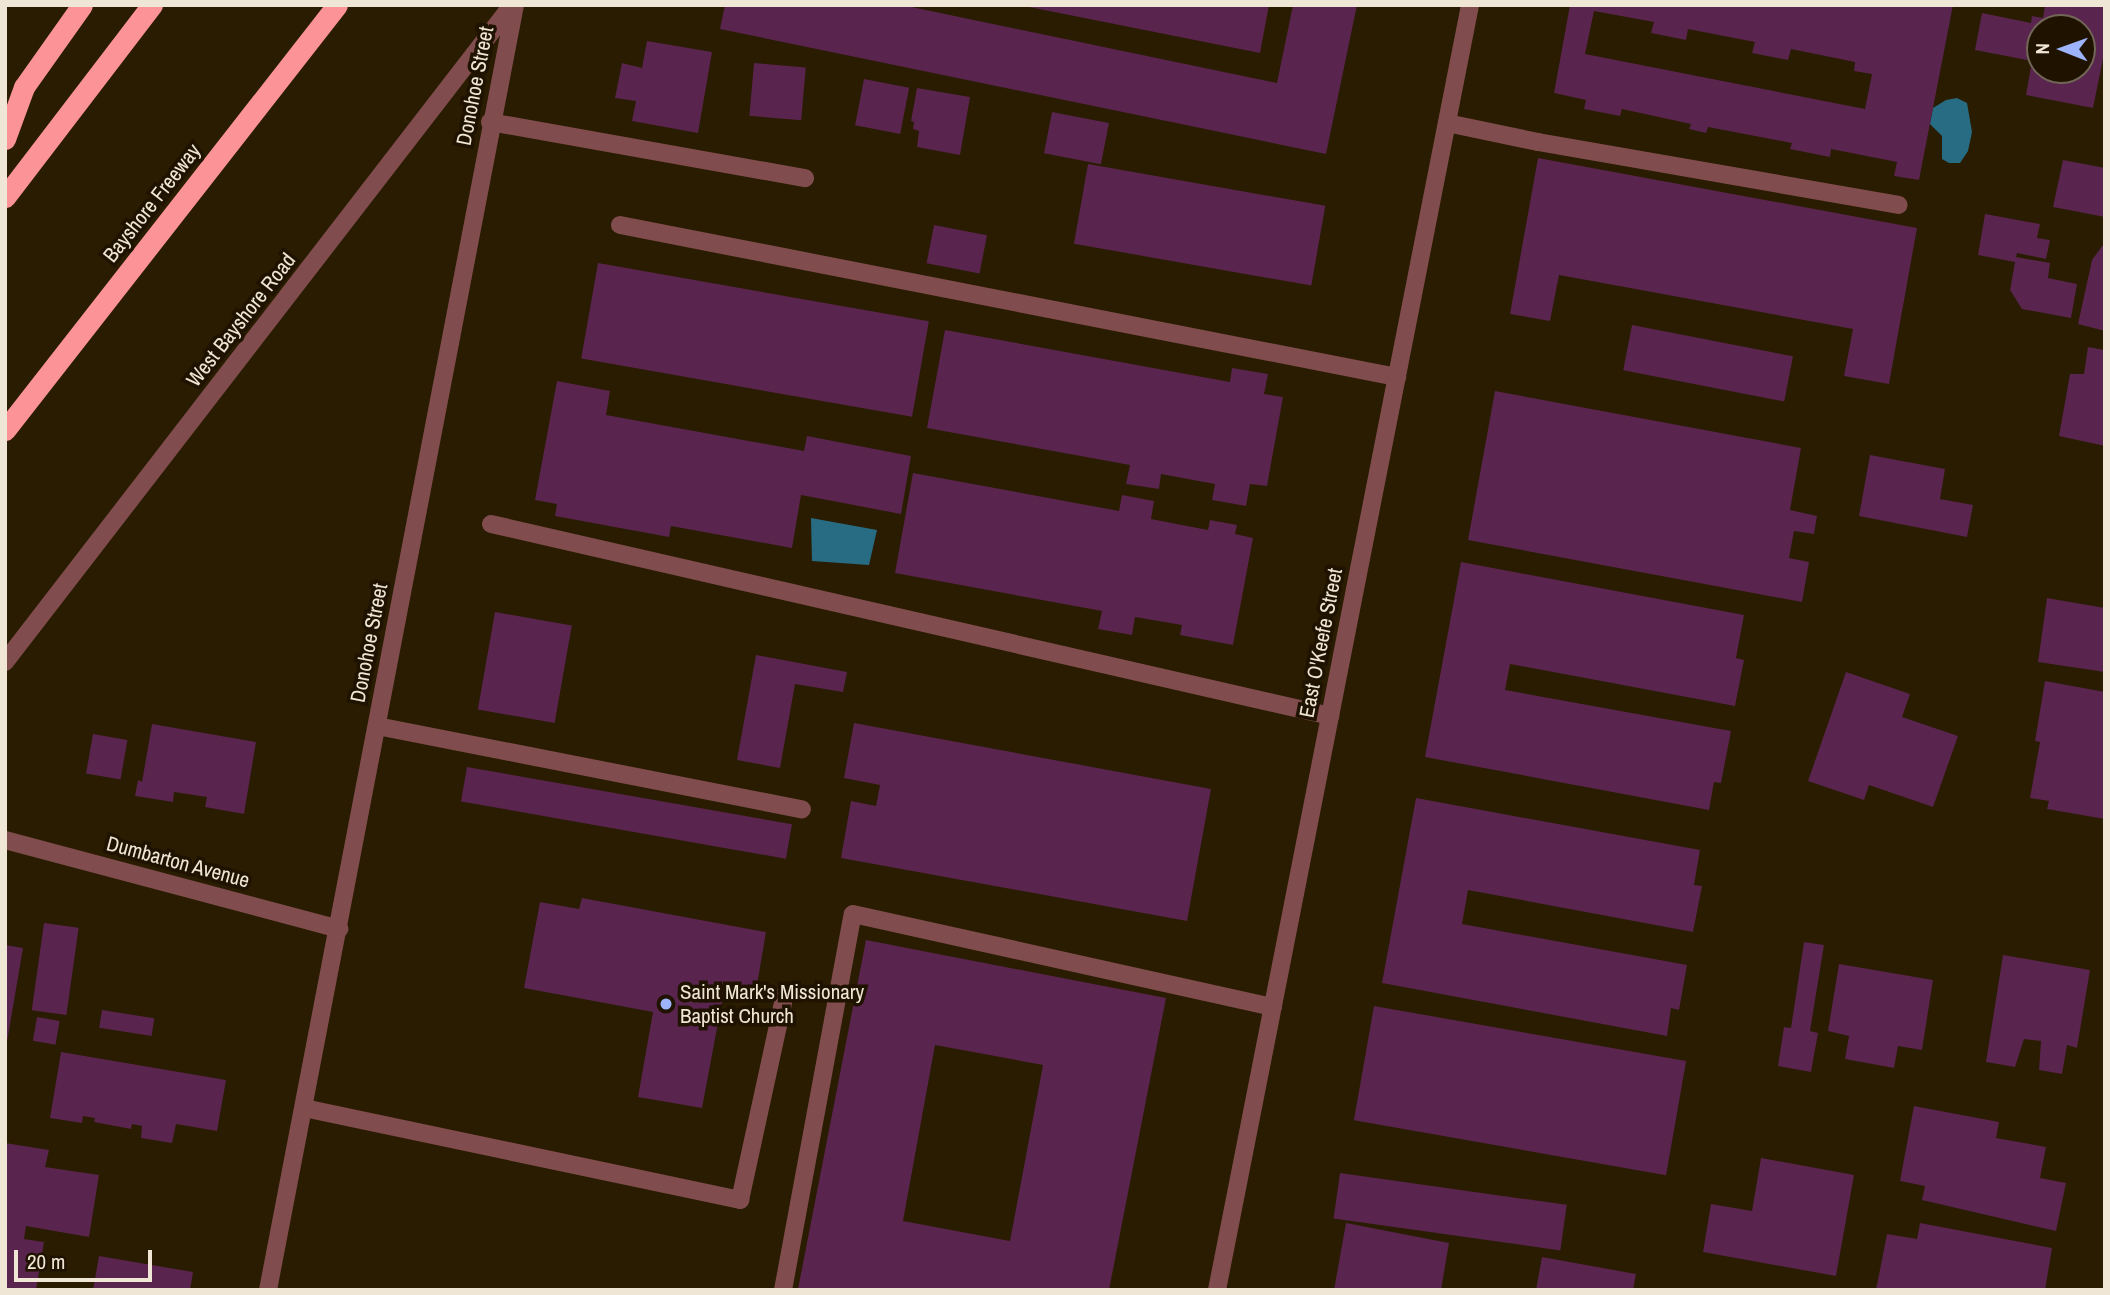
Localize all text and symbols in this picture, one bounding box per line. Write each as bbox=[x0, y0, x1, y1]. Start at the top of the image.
north arrow bbox=[2026, 14, 2096, 84]
street label: Donohoe Street bbox=[451, 24, 499, 148]
text: N bbox=[2029, 43, 2055, 55]
street label: Bayshore Freeway bbox=[98, 139, 206, 267]
street label: West Bayshore Road bbox=[181, 248, 301, 392]
street label: East O'Keefe Street bbox=[1294, 566, 1348, 720]
street label: Donohoe Street bbox=[345, 581, 393, 705]
street label: Dumbarton Avenue bbox=[103, 831, 253, 893]
place label: Saint Mark's Missionary Baptist Church bbox=[680, 979, 864, 1029]
marker: Saint Mark's Missionary Baptist Church bbox=[658, 996, 674, 1012]
scale bar bbox=[18, 1236, 156, 1280]
text: 20 m bbox=[27, 1247, 65, 1276]

